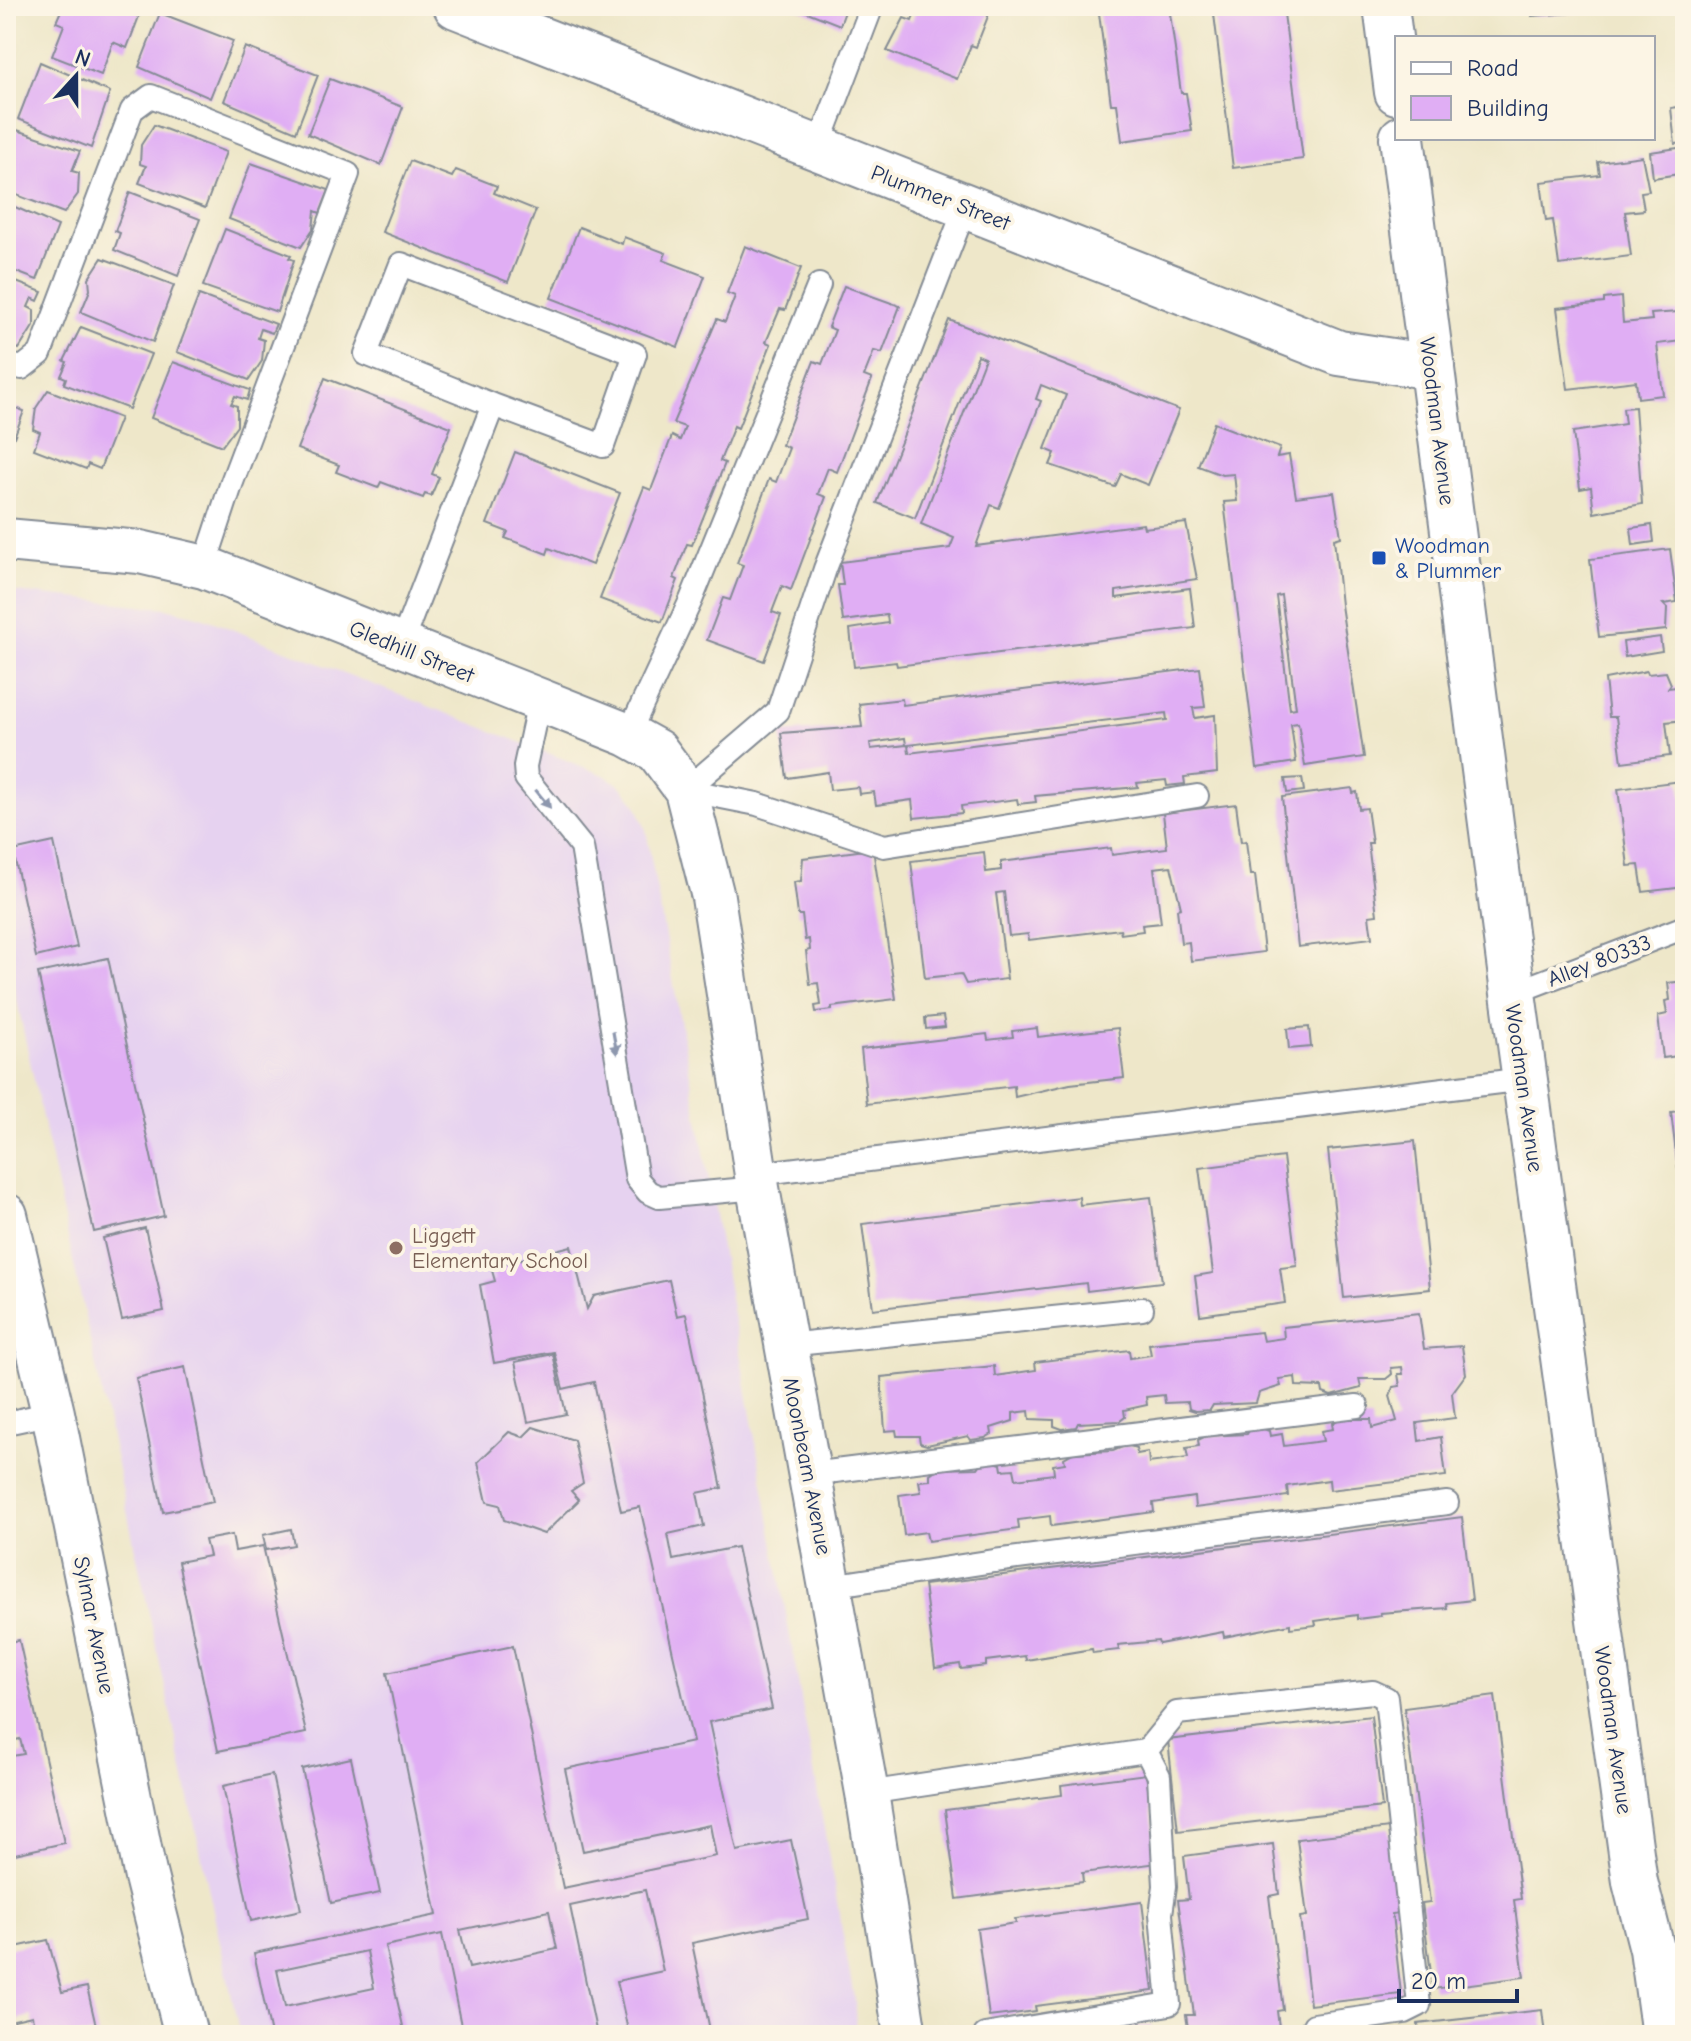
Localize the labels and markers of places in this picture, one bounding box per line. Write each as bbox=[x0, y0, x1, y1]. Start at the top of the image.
place label: Woodman & Plummer bbox=[1395, 533, 1501, 584]
marker: Woodman & Plummer bbox=[1370, 549, 1388, 567]
place label: Liggett Elementary School bbox=[412, 1223, 588, 1274]
marker: Liggett Elementary School bbox=[387, 1239, 405, 1257]

